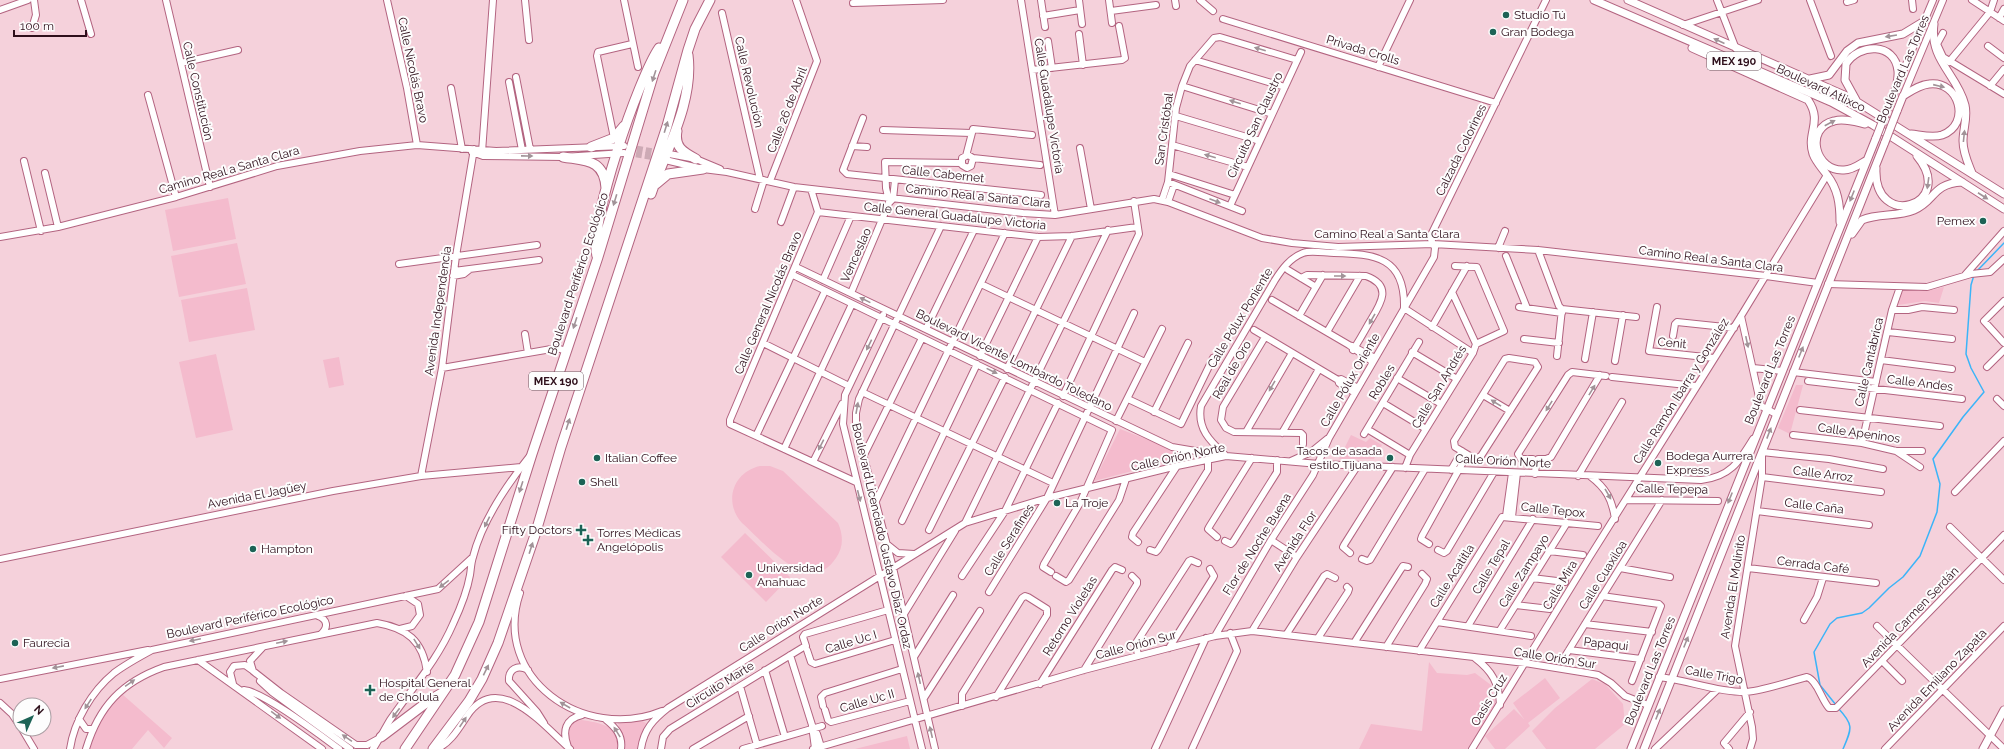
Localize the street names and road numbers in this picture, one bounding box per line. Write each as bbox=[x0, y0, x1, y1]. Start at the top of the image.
street label: Boulevard Las Torres bbox=[1874, 13, 1932, 125]
street label: Calle Nicolás Bravo bbox=[395, 16, 431, 124]
street label: Privada Crolls bbox=[1325, 32, 1402, 68]
street label: Calle Revolución bbox=[732, 35, 766, 129]
street label: Calle Guadalupe Victoria bbox=[1031, 37, 1067, 175]
street label: Calle Constitución bbox=[180, 40, 216, 142]
road number: MEX 190 bbox=[1707, 52, 1761, 70]
street label: Boulevard Atlixco bbox=[1774, 61, 1868, 115]
street label: Calle 26 de Abril bbox=[764, 64, 810, 155]
street label: Circuito San Claustro bbox=[1224, 70, 1286, 180]
street label: San Cristóbal bbox=[1152, 91, 1176, 166]
street label: Calzada Colorines bbox=[1433, 102, 1489, 198]
street label: Camino Real a Santa Clara bbox=[157, 143, 301, 197]
street label: Calle Cabernet bbox=[901, 163, 985, 185]
street label: Camino Real a Santa Clara bbox=[905, 181, 1051, 211]
street label: Boulevard Periférico Ecológico bbox=[545, 191, 611, 357]
street label: Calle General Guadalupe Victoria bbox=[863, 199, 1047, 233]
street label: Venceslao bbox=[838, 226, 874, 284]
street label: Camino Real a Santa Clara bbox=[1314, 227, 1460, 241]
street label: Calle General Nicolás Bravo bbox=[732, 229, 804, 377]
street label: Camino Real a Santa Clara bbox=[1638, 243, 1784, 275]
street label: Avenida Independencia bbox=[422, 245, 454, 377]
street label: Calle Pólux Poniente bbox=[1205, 265, 1275, 371]
street label: Boulevard Vicente Lombardo Toledano bbox=[914, 306, 1114, 414]
street label: Boulevard Las Torres bbox=[1742, 313, 1798, 426]
street label: Calle Ramón Ibarra y González bbox=[1630, 316, 1732, 466]
street label: Calle Cantábrica bbox=[1852, 316, 1886, 408]
street label: Calle Pólux Oriente bbox=[1317, 331, 1383, 429]
street label: Cenit bbox=[1657, 335, 1687, 351]
street label: Real de Oro bbox=[1210, 338, 1254, 402]
street label: Calle San Andrés bbox=[1409, 343, 1469, 431]
street label: Robles bbox=[1366, 362, 1398, 402]
road number: MEX 190 bbox=[529, 372, 583, 390]
street label: Calle Andes bbox=[1886, 372, 1954, 394]
street label: Calle Apeninos bbox=[1817, 420, 1901, 446]
street label: Boulevard Licenciado Gustavo Díaz Ordaz bbox=[849, 422, 915, 650]
street label: Calle Orión Norte bbox=[1130, 440, 1226, 474]
street label: Calle Orión Norte bbox=[1455, 452, 1551, 470]
street label: Calle Arroz bbox=[1792, 463, 1854, 485]
street label: Avenida El Jagüey bbox=[206, 478, 308, 511]
street label: Calle Tepepa bbox=[1636, 481, 1708, 497]
street label: Flor de Noche Buena bbox=[1220, 490, 1294, 598]
street label: Calle Caña bbox=[1784, 495, 1844, 517]
street label: Calle Tepox bbox=[1520, 500, 1586, 520]
street label: Calle Serafines bbox=[981, 501, 1037, 579]
street label: Avenida Flor bbox=[1270, 507, 1320, 574]
street label: Calle Zampayo bbox=[1496, 532, 1552, 610]
street label: Avenida El Molinito bbox=[1718, 534, 1748, 640]
street label: Calle Tepal bbox=[1469, 537, 1513, 597]
street label: Calle Cuaxiloa bbox=[1576, 538, 1630, 612]
street label: Calle Acatitla bbox=[1427, 542, 1477, 610]
street label: Cerrada Café bbox=[1776, 554, 1850, 576]
street label: Calle Mira bbox=[1540, 558, 1580, 612]
street label: Avenida Carmen Serdán bbox=[1858, 564, 1962, 670]
street label: Retorno Violetas bbox=[1040, 573, 1100, 658]
street label: Boulevard Periférico Ecológico bbox=[165, 592, 335, 642]
street label: Calle Orión Norte bbox=[737, 593, 825, 655]
street label: Boulevard Las Torres bbox=[1622, 614, 1678, 727]
street label: Avenida Emiliano Zapata bbox=[1884, 626, 1990, 734]
street label: Calle Orión Sur bbox=[1094, 627, 1179, 663]
street label: Calle Uc I bbox=[824, 628, 878, 656]
street label: Papaqui bbox=[1583, 635, 1629, 653]
street label: Calle Orión Sur bbox=[1513, 645, 1598, 672]
street label: Circuito Marte bbox=[683, 659, 757, 711]
street label: Calle Trigo bbox=[1684, 663, 1744, 687]
street label: Oasis Cruz bbox=[1468, 671, 1510, 729]
street label: Calle Uc II bbox=[838, 687, 896, 715]

